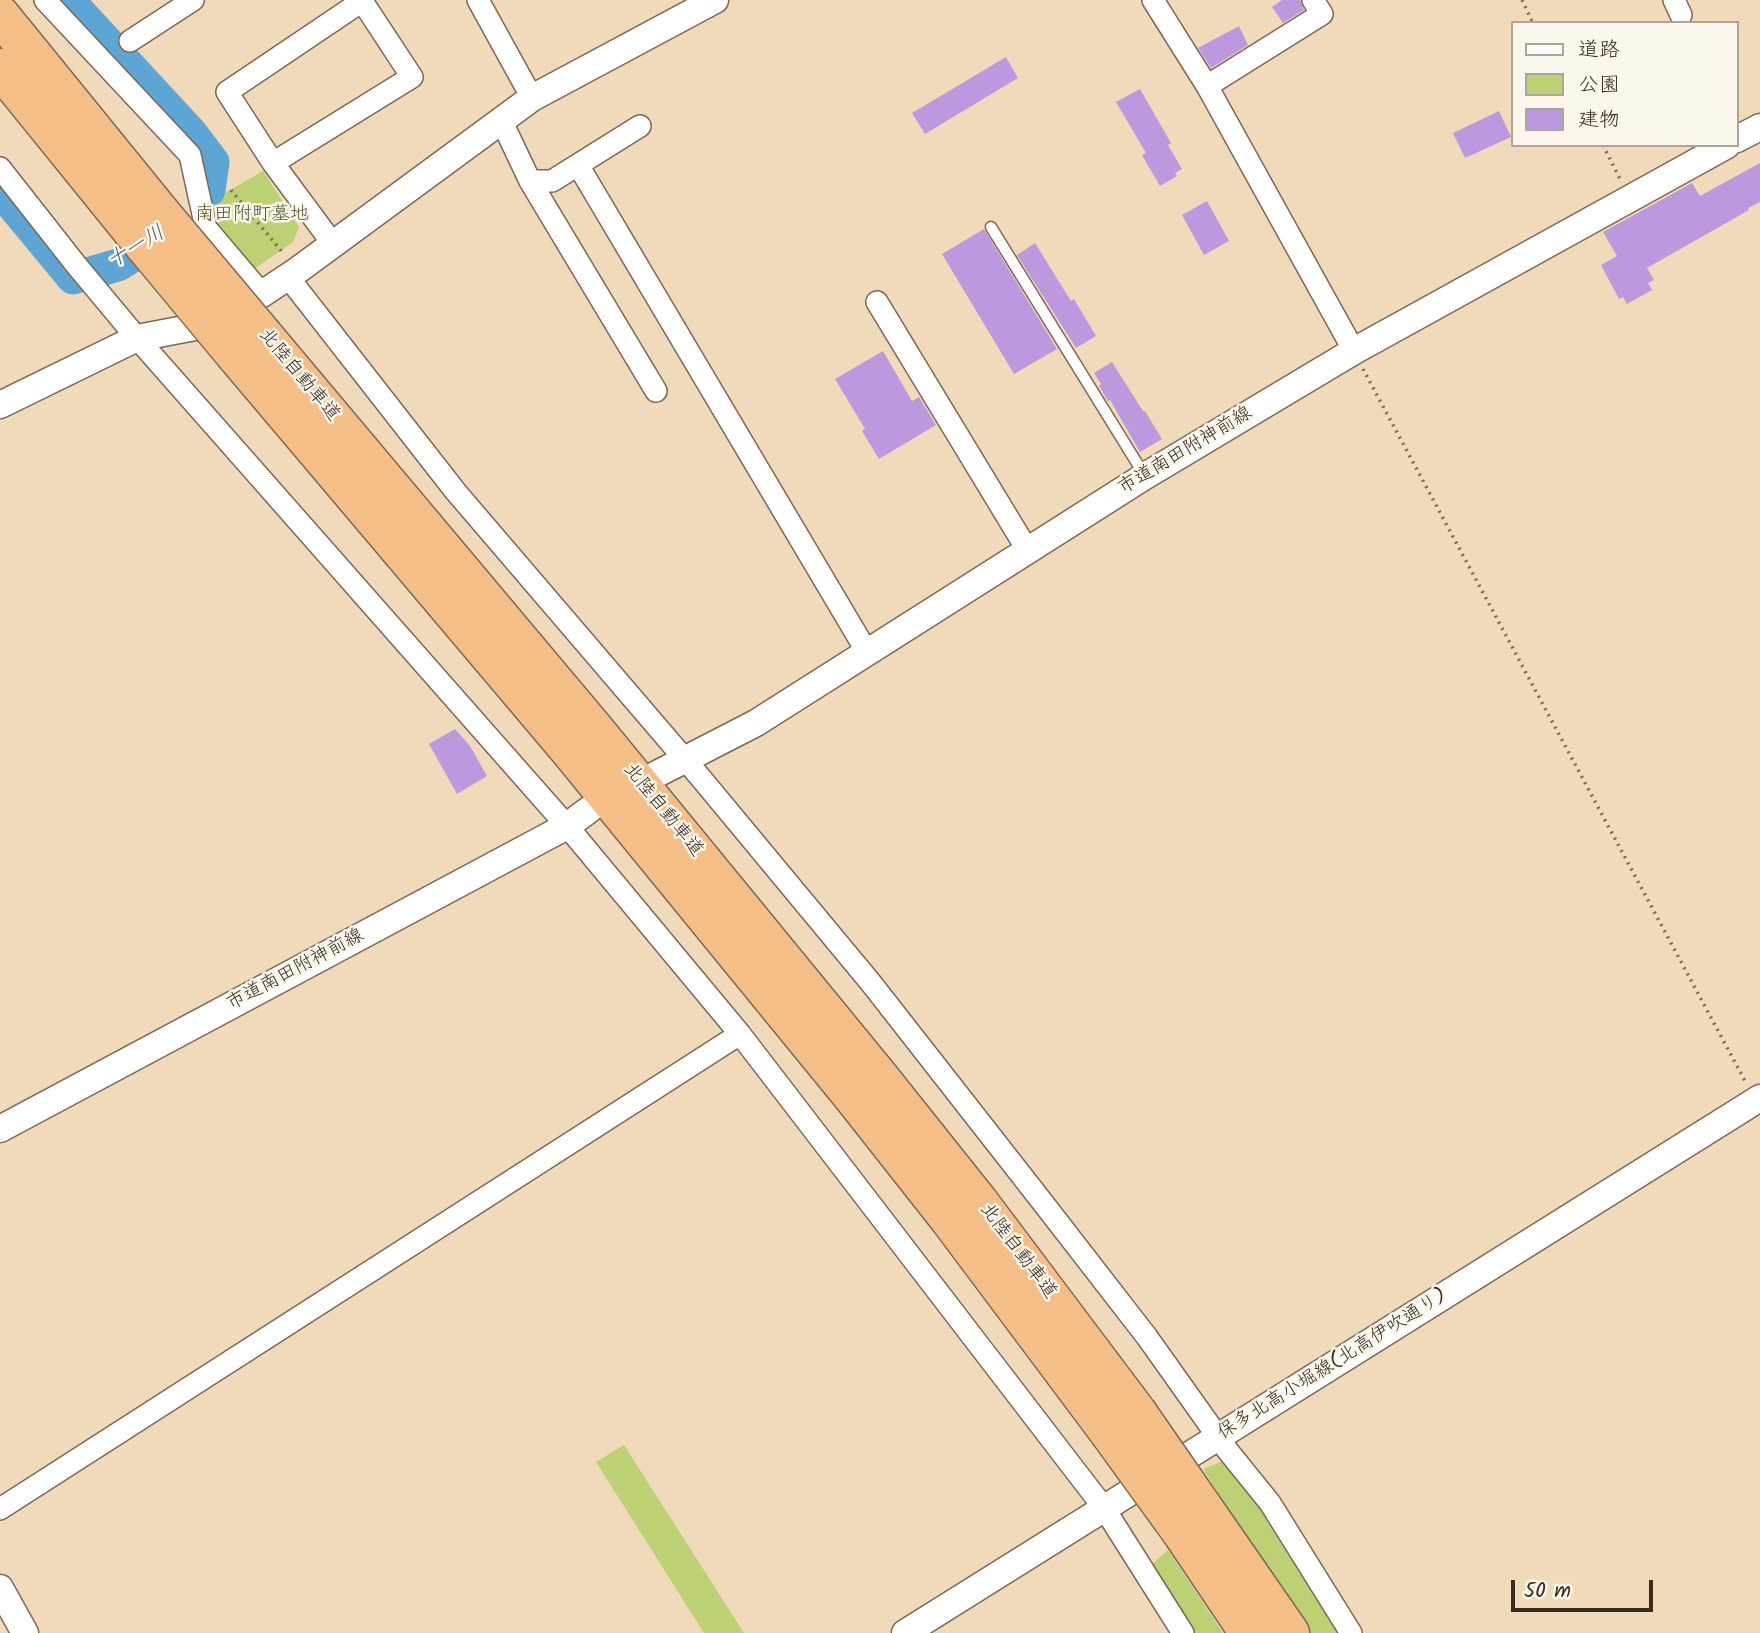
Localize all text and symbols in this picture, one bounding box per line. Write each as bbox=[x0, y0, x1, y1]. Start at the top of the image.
legend bbox=[1512, 21, 1739, 147]
text: 道路 bbox=[1578, 34, 1620, 67]
text: 公園 bbox=[1578, 69, 1620, 102]
text: 建物 bbox=[1578, 104, 1620, 137]
park label: 南田附町墓地 bbox=[195, 205, 309, 227]
water label: 十一川 bbox=[104, 222, 170, 276]
street label: 北陸自動車道 bbox=[253, 325, 343, 427]
street label: 市道南田附神前線 bbox=[1115, 403, 1257, 501]
street label: 北陸自動車道 bbox=[617, 760, 707, 862]
street label: 市道南田附神前線 bbox=[224, 925, 368, 1017]
street label: 北陸自動車道 bbox=[974, 1200, 1060, 1304]
street label: 保多北高小堀線(北高伊吹通り) bbox=[1214, 1286, 1452, 1446]
scale bar bbox=[1515, 1566, 1657, 1610]
text: 50 m bbox=[1524, 1575, 1571, 1608]

